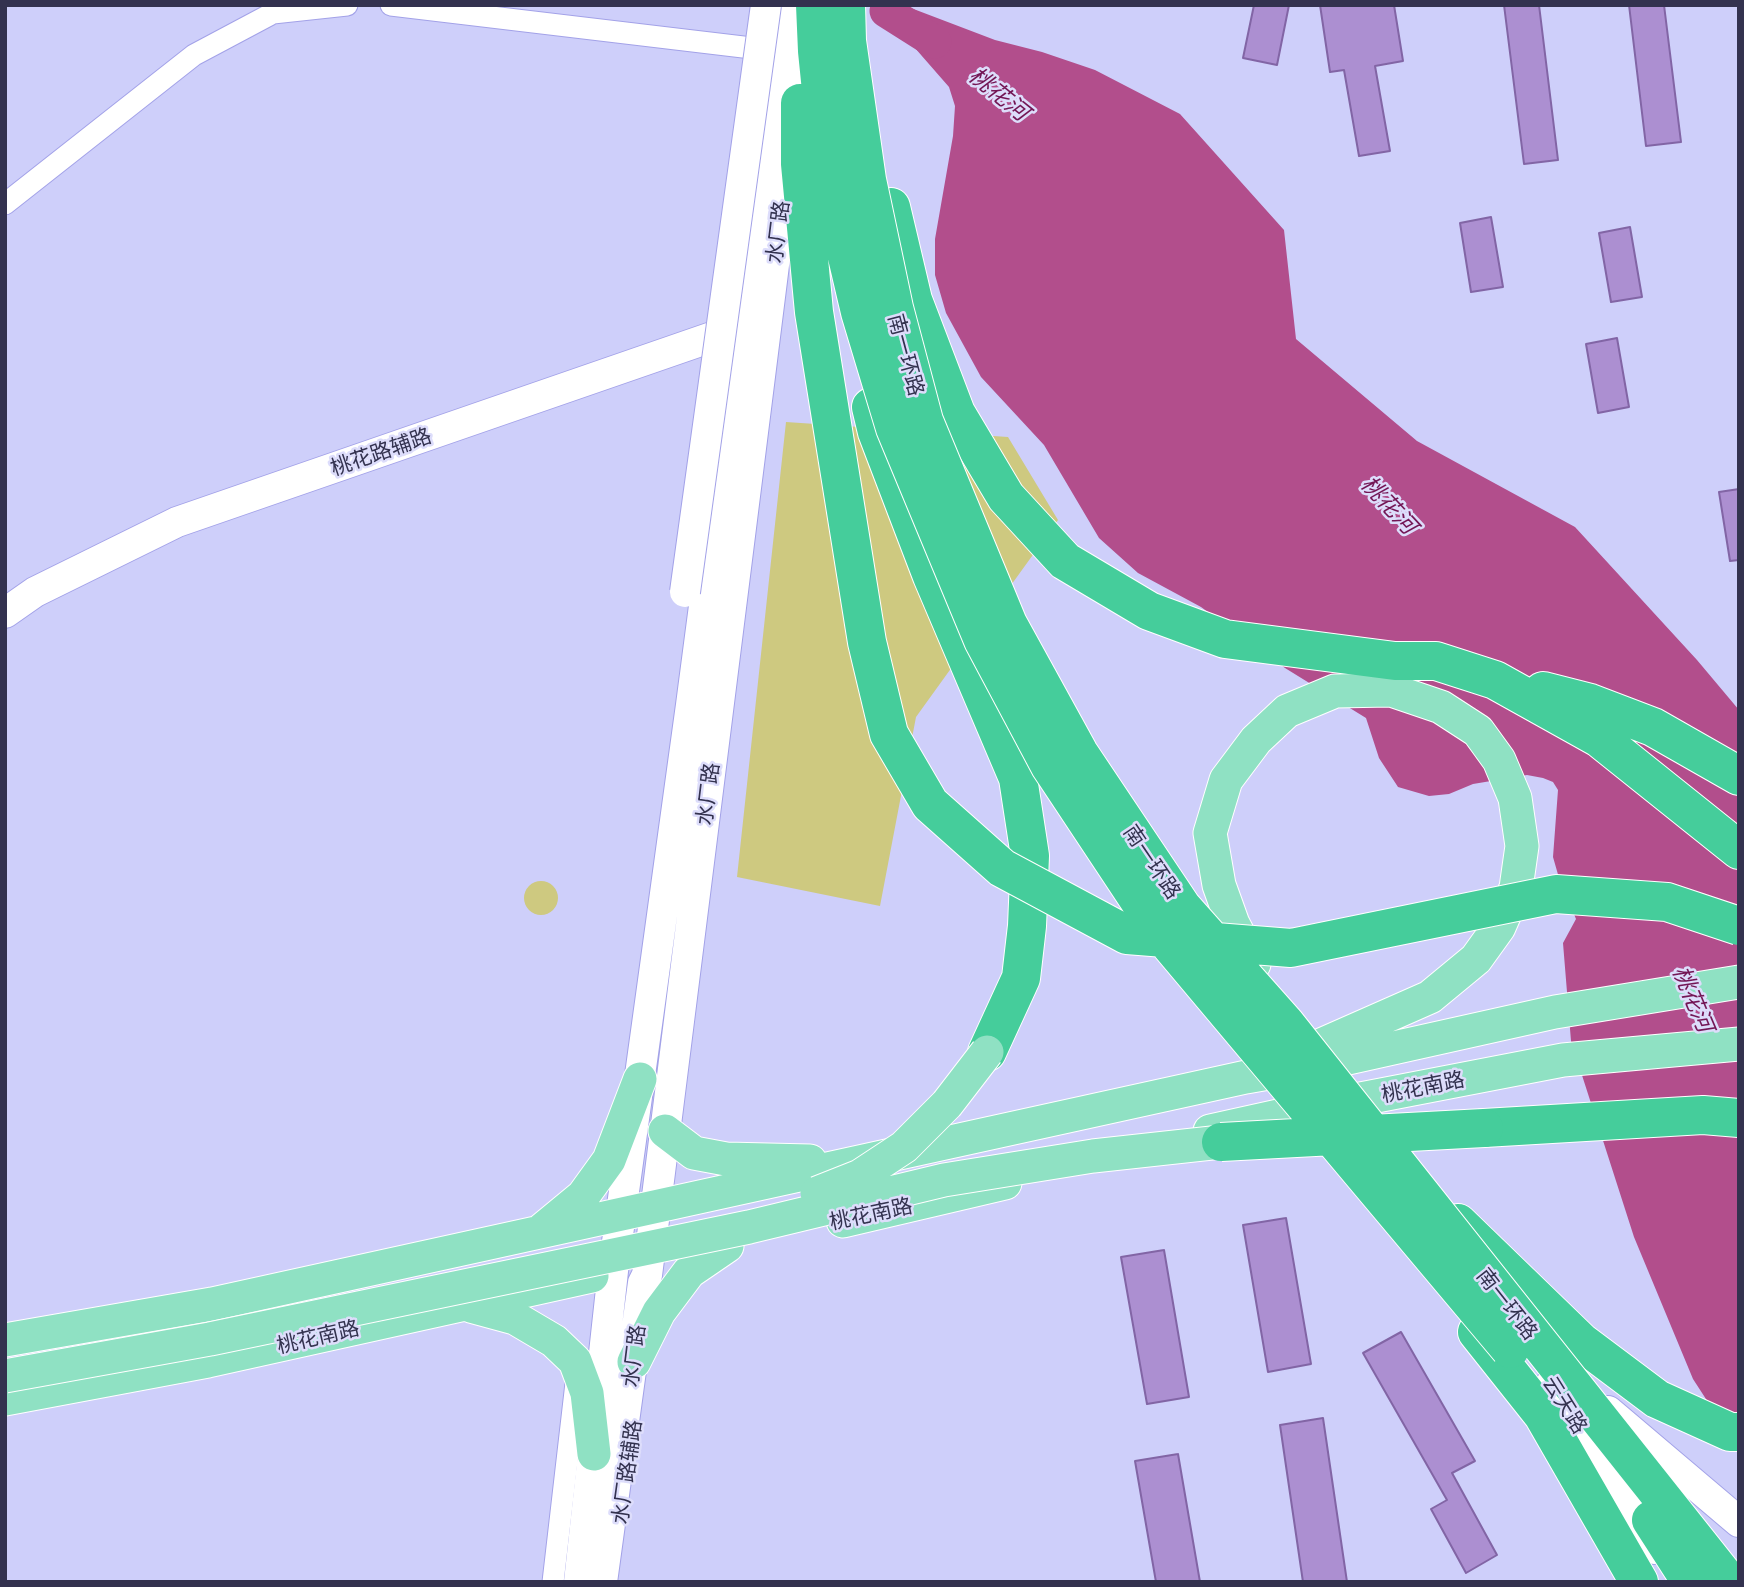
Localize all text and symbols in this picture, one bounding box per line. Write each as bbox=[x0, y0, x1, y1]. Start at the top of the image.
water label: 桃花河 bbox=[964, 62, 1034, 126]
street label: 水厂路 bbox=[762, 199, 794, 265]
street label: 南一环路 bbox=[883, 311, 929, 399]
street label: 桃花路辅路 bbox=[327, 423, 435, 481]
water label: 桃花河 bbox=[1355, 470, 1423, 540]
street label: 水厂路 bbox=[692, 761, 724, 827]
street label: 南一环路 bbox=[1118, 820, 1186, 904]
water label: 桃花河 bbox=[1667, 962, 1719, 1036]
street label: 桃花南路 bbox=[1379, 1067, 1467, 1107]
street label: 桃花南路 bbox=[827, 1193, 915, 1235]
street label: 南一环路 bbox=[1471, 1263, 1543, 1345]
street label: 桃花南路 bbox=[274, 1315, 362, 1359]
street label: 水厂路 bbox=[618, 1323, 650, 1389]
street label: 云天路 bbox=[1538, 1372, 1592, 1438]
street label: 水厂路辅路 bbox=[607, 1418, 647, 1526]

